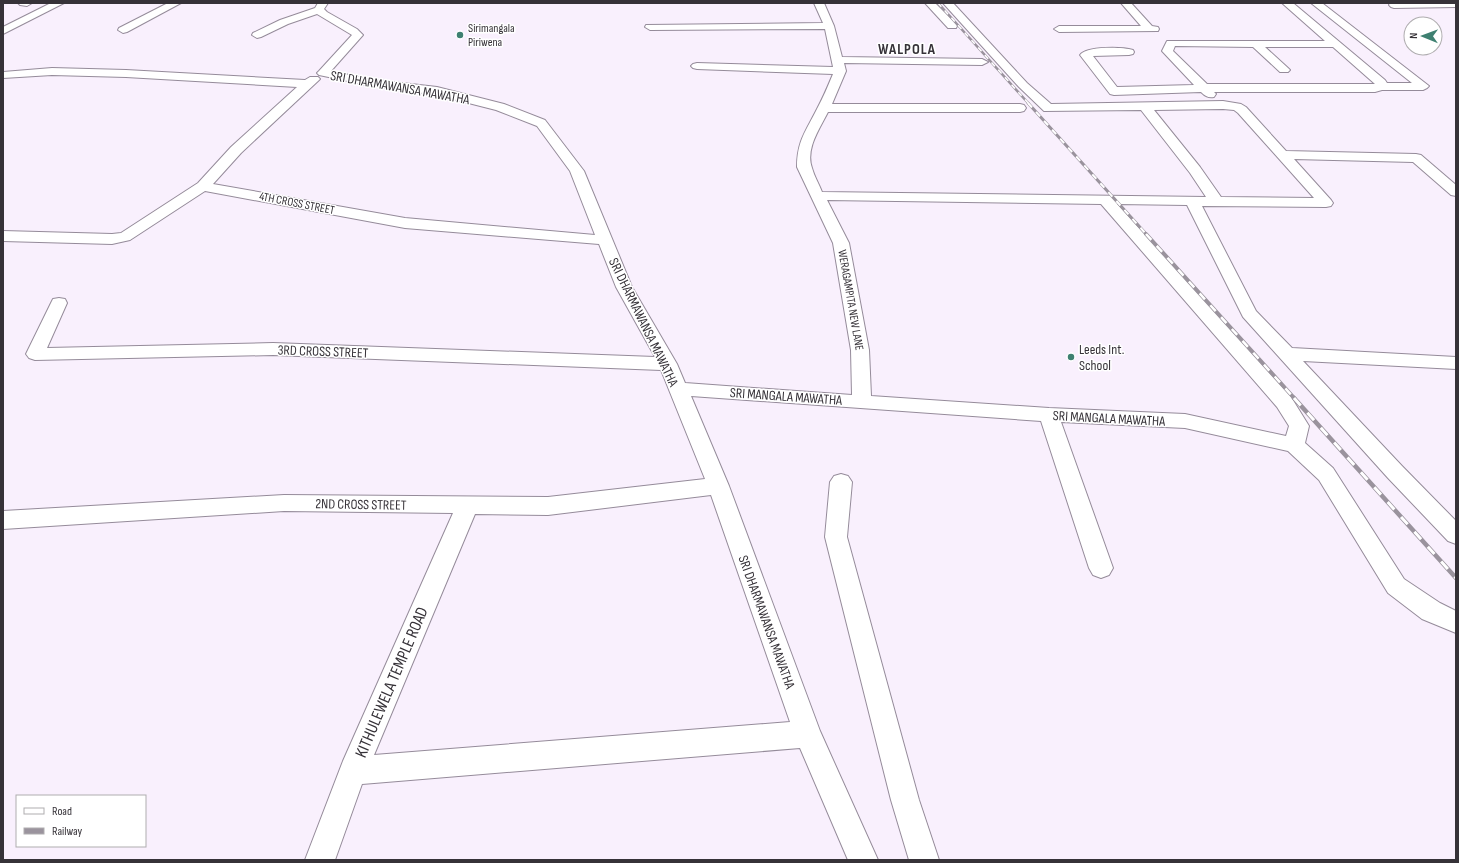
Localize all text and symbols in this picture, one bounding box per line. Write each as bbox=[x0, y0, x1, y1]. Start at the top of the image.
north arrow bbox=[1403, 16, 1443, 56]
place label: Sirimangala Piriwena bbox=[468, 21, 515, 50]
marker: Sirimangala Piriwena bbox=[455, 30, 465, 40]
text: N bbox=[1407, 33, 1420, 39]
district label: WALPOLA bbox=[878, 40, 936, 59]
street label: SRI DHARMAWANSA MAWATHA bbox=[329, 67, 472, 108]
street label: 4TH CROSS STREET bbox=[258, 189, 336, 218]
street label: WERAGAMPITA NEW LANE bbox=[834, 249, 867, 352]
street label: SRI DHARMAWANSA MAWATHA bbox=[605, 255, 683, 390]
street label: 3RD CROSS STREET bbox=[277, 341, 369, 362]
place label: Leeds Int. School bbox=[1079, 341, 1124, 374]
marker: Leeds Int. School bbox=[1066, 352, 1076, 362]
street label: SRI MANGALA MAWATHA bbox=[729, 384, 844, 409]
street label: SRI MANGALA MAWATHA bbox=[1052, 407, 1167, 430]
street label: 2ND CROSS STREET bbox=[315, 495, 407, 514]
street label: SRI DHARMAWANSA MAWATHA bbox=[734, 553, 799, 692]
street label: KITHULEWELA TEMPLE ROAD bbox=[351, 604, 433, 761]
legend bbox=[16, 795, 146, 847]
text: Road bbox=[52, 804, 72, 819]
text: Railway bbox=[52, 824, 83, 839]

